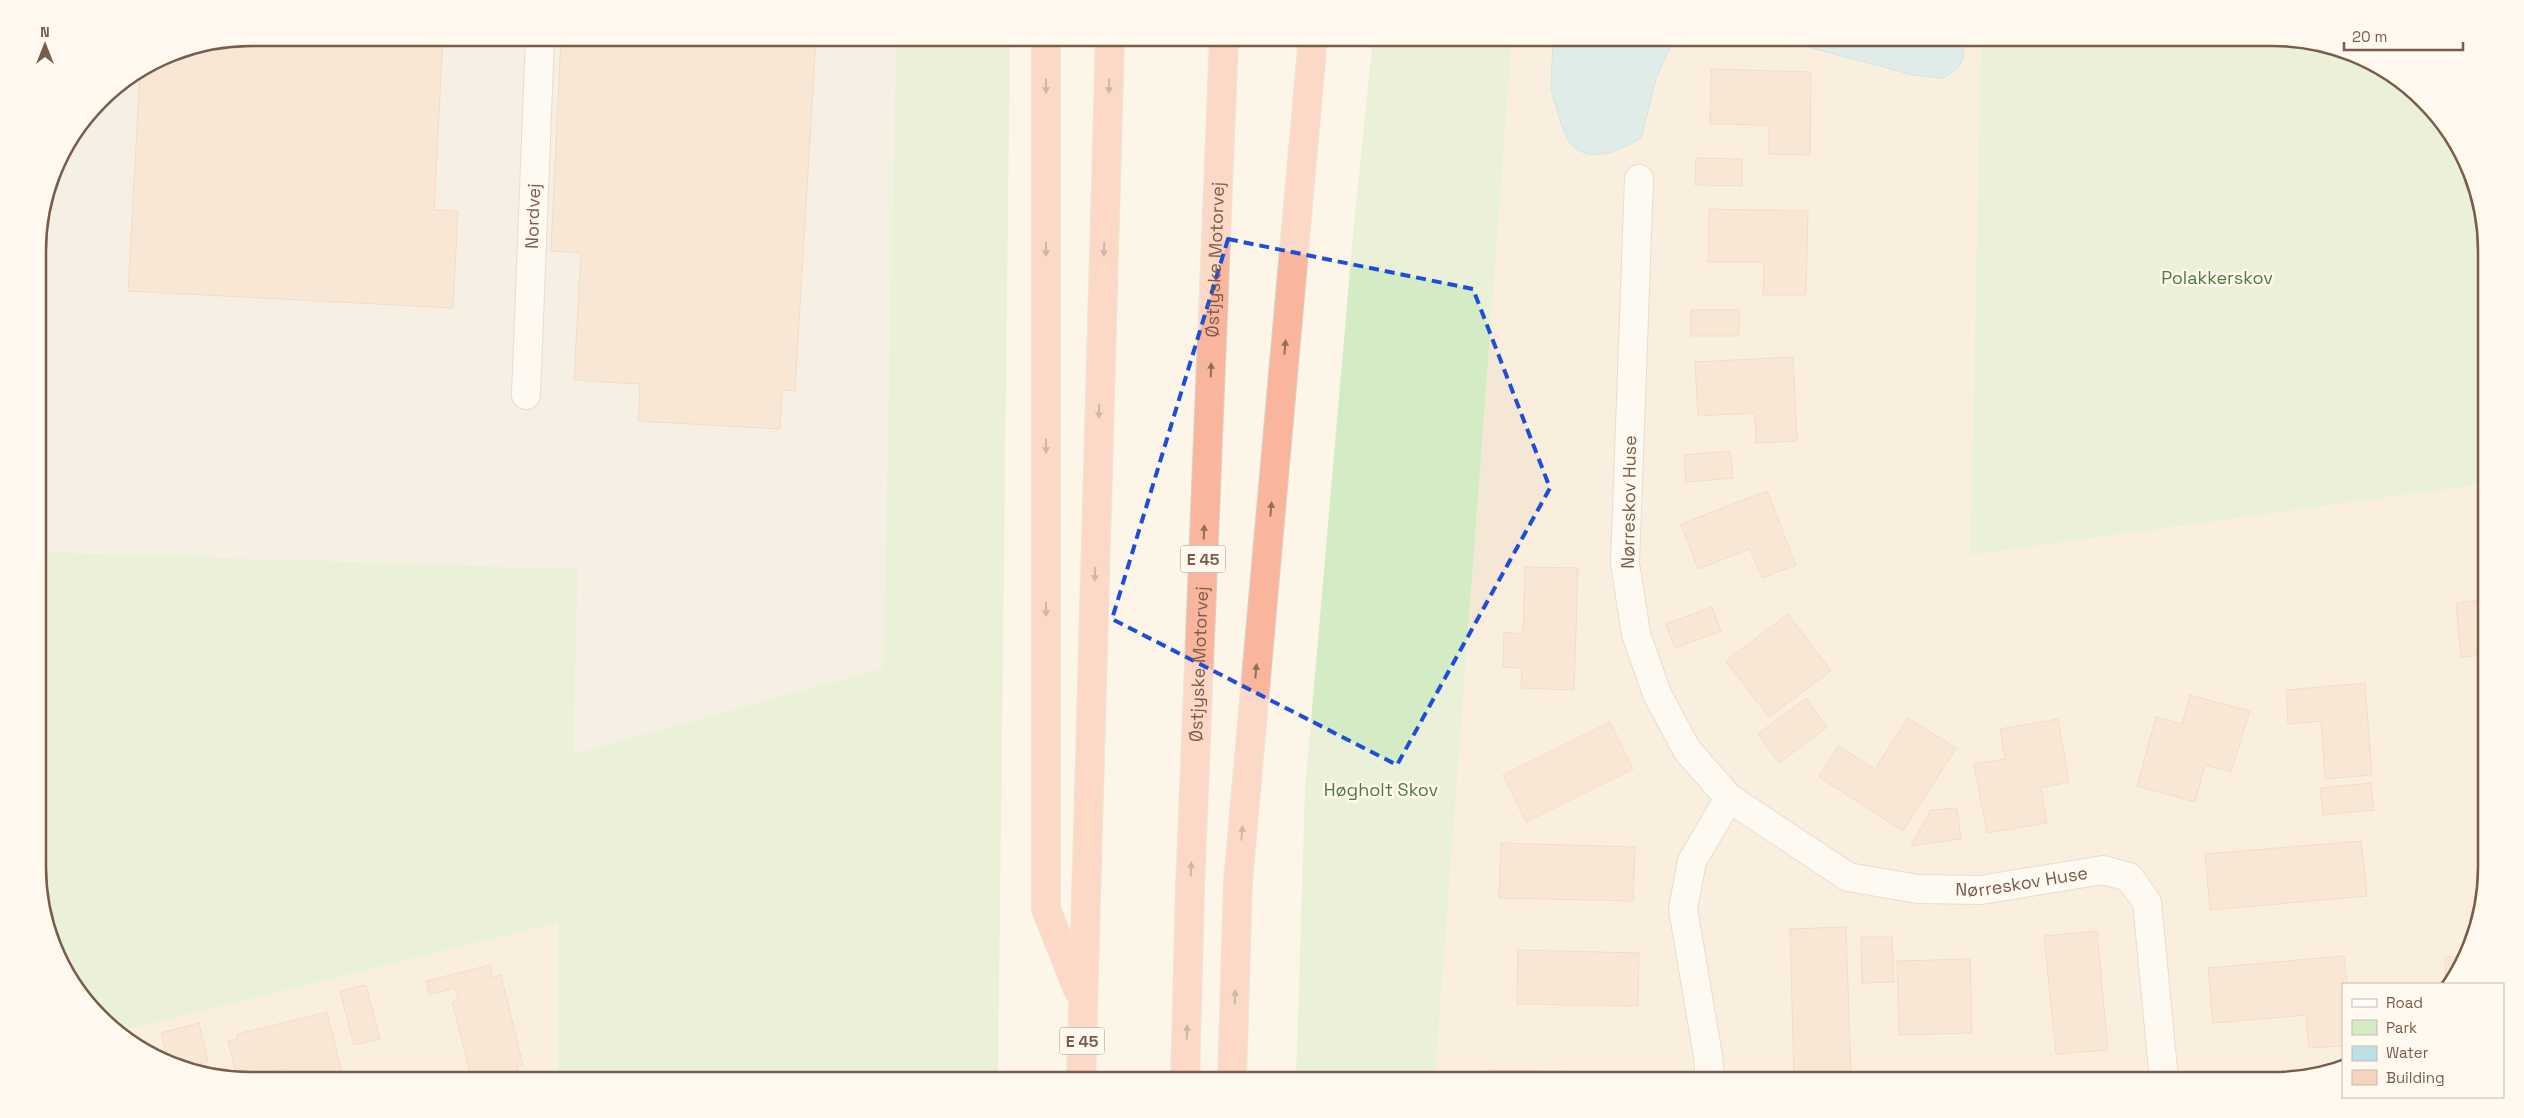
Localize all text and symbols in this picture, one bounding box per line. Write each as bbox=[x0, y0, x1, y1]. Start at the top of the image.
north arrow bbox=[20, 20, 70, 70]
scale bar bbox=[2344, 20, 2463, 52]
text: N bbox=[40, 23, 50, 41]
text: 20 m bbox=[2352, 27, 2387, 46]
one-way arrow bbox=[1042, 78, 1050, 94]
one-way arrow bbox=[1104, 78, 1112, 94]
street label: Østjyske Motorvej bbox=[1200, 181, 1229, 338]
street label: Nordvej bbox=[520, 183, 545, 249]
one-way arrow bbox=[1042, 241, 1050, 257]
one-way arrow bbox=[1100, 241, 1108, 257]
park label: Polakkerskov bbox=[2161, 266, 2273, 289]
one-way arrow bbox=[1281, 339, 1289, 355]
one-way arrow bbox=[1207, 361, 1215, 377]
one-way arrow bbox=[1095, 403, 1103, 419]
street label: Nørreskov Huse bbox=[1616, 435, 1641, 569]
one-way arrow bbox=[1042, 439, 1050, 455]
one-way arrow bbox=[1267, 501, 1275, 517]
one-way arrow bbox=[1201, 524, 1209, 540]
road number: E 45 bbox=[1180, 546, 1226, 572]
one-way arrow bbox=[1090, 566, 1098, 582]
street label: Østjyske Motorvej bbox=[1184, 586, 1213, 743]
one-way arrow bbox=[1042, 601, 1050, 617]
one-way arrow bbox=[1253, 663, 1261, 679]
park label: Høgholt Skov bbox=[1324, 778, 1439, 801]
one-way arrow bbox=[1238, 824, 1246, 840]
one-way arrow bbox=[1187, 861, 1195, 877]
street label: Nørreskov Huse bbox=[1955, 861, 2089, 901]
legend bbox=[2342, 983, 2504, 1098]
one-way arrow bbox=[1231, 988, 1239, 1004]
text: Road bbox=[2386, 993, 2423, 1012]
text: Park bbox=[2386, 1018, 2417, 1037]
one-way arrow bbox=[1183, 1023, 1191, 1039]
road number: E 45 bbox=[1060, 1028, 1104, 1054]
text: Water bbox=[2386, 1043, 2429, 1062]
text: Building bbox=[2386, 1068, 2445, 1087]

